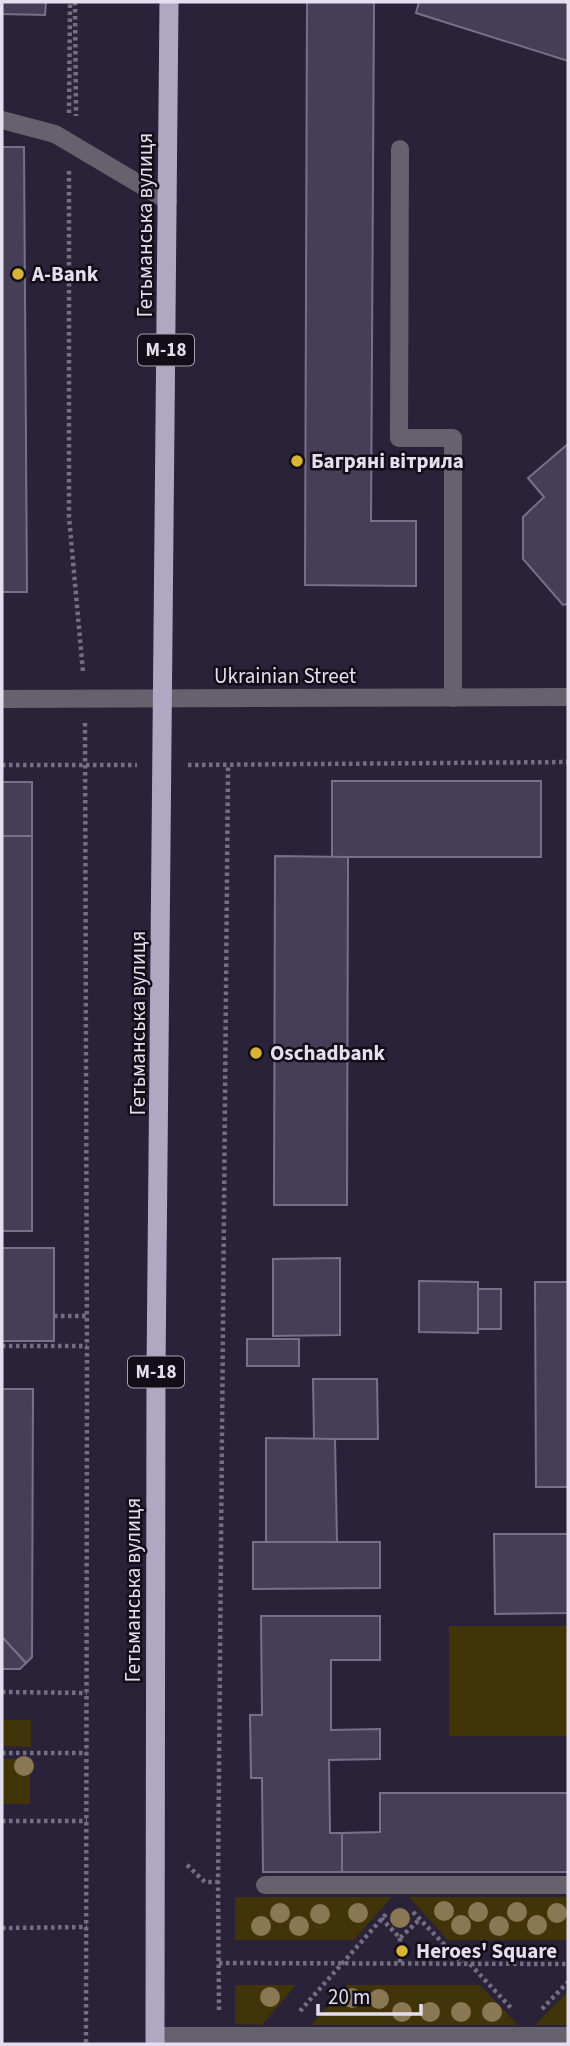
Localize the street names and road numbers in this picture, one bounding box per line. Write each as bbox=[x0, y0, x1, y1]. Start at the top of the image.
street label: Гетьманська вулиця bbox=[130, 133, 160, 317]
road number: М-18 bbox=[138, 334, 194, 366]
street label: Ukrainian Street bbox=[214, 661, 356, 691]
street label: Гетьманська вулиця bbox=[123, 931, 153, 1115]
road number: М-18 bbox=[128, 1356, 184, 1388]
street label: Гетьманська вулиця bbox=[118, 1498, 148, 1682]

